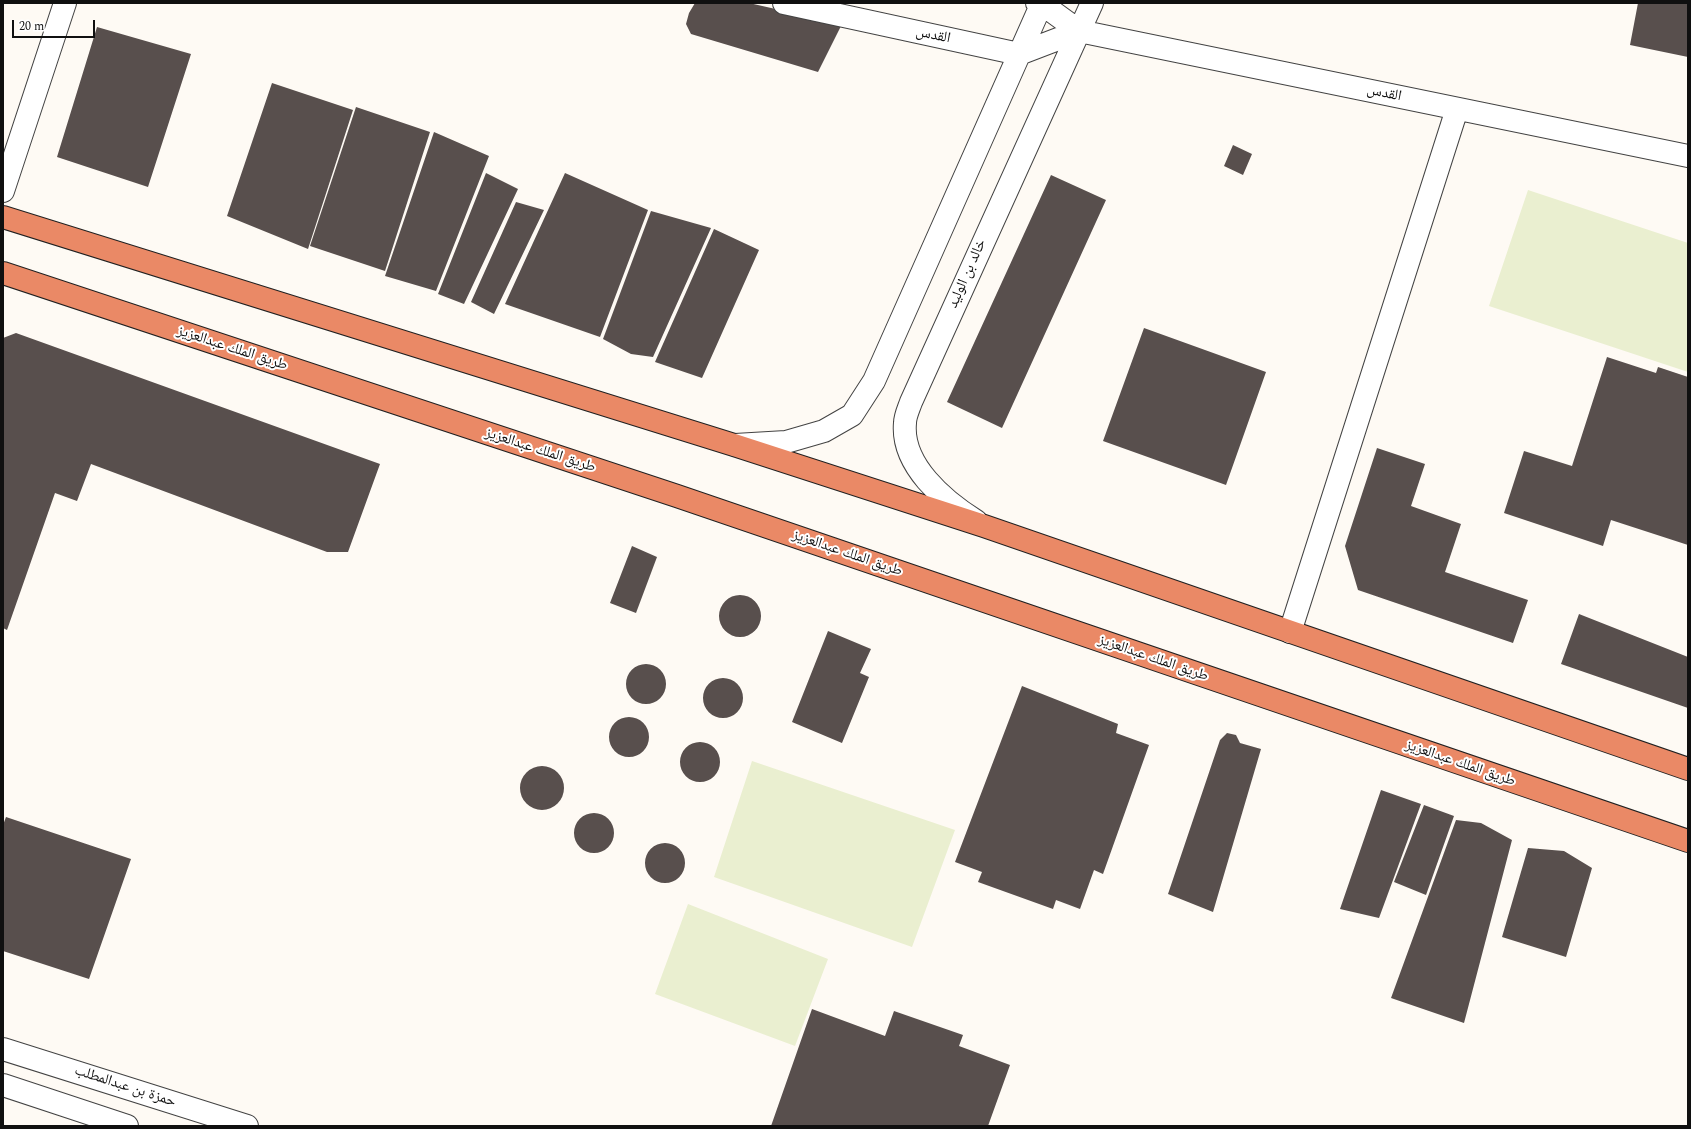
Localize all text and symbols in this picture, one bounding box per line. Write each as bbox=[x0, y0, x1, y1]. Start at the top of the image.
scale bar bbox=[14, 12, 97, 38]
text: 20 m bbox=[19, 17, 44, 36]
street label: القدس bbox=[914, 24, 952, 48]
street label: القدس bbox=[1365, 82, 1403, 106]
street label: خالد بن الوليد bbox=[945, 237, 991, 311]
street label: طريق الملك عبدالعزيز bbox=[174, 323, 290, 375]
street label: طريق الملك عبدالعزيز bbox=[482, 425, 598, 477]
street label: طريق الملك عبدالعزيز bbox=[790, 527, 904, 581]
street label: طريق الملك عبدالعزيز bbox=[1096, 632, 1210, 686]
street label: طريق الملك عبدالعزيز bbox=[1403, 737, 1517, 791]
street label: حمزة بن عبدالمطلب bbox=[72, 1062, 178, 1112]

